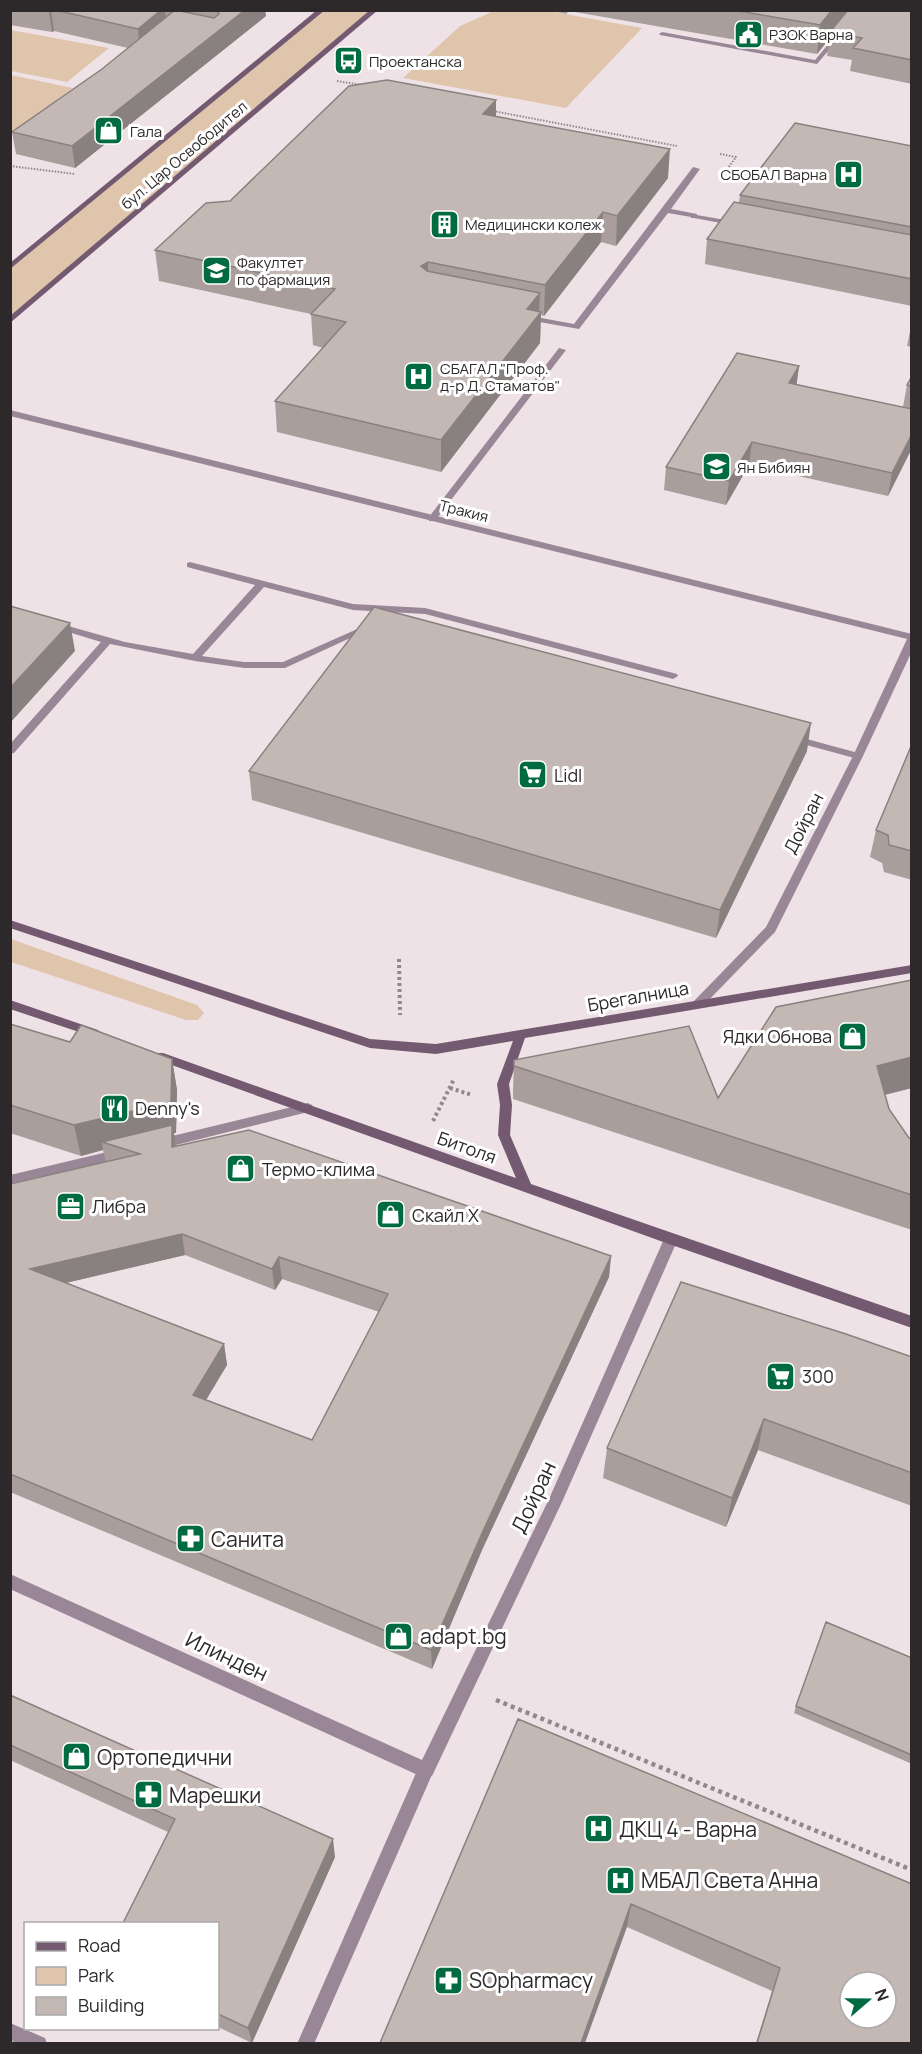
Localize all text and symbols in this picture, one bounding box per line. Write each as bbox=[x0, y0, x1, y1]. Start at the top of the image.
public building icon: РЗОК Варна bbox=[732, 18, 764, 50]
place label: РЗОК Варна bbox=[769, 24, 853, 45]
bus stop icon: Проектанска bbox=[332, 45, 364, 77]
place label: Проектанска bbox=[369, 51, 462, 72]
street label: бул. Цар Освободител bbox=[116, 96, 252, 214]
shop icon: Гала bbox=[93, 115, 125, 147]
place label: Гала bbox=[130, 121, 162, 142]
hospital icon: СБОБАЛ Варна bbox=[832, 158, 864, 190]
place label: СБОБАЛ Варна bbox=[720, 164, 827, 185]
building icon: Медицински колеж bbox=[428, 208, 460, 240]
place label: Медицински колеж bbox=[465, 214, 602, 235]
place label: Факултет по фармация bbox=[237, 252, 330, 290]
school or university icon: Факултет по фармация bbox=[200, 255, 232, 287]
place label: СБАГАЛ "Проф. д-р Д. Стаматов" bbox=[440, 358, 560, 396]
hospital icon: СБАГАЛ "Проф. д-р Д. Стаматов" bbox=[403, 361, 435, 393]
school or university icon: Ян Бибиян bbox=[700, 451, 732, 483]
place label: Ян Бибиян bbox=[737, 457, 810, 478]
street label: Тракия bbox=[437, 495, 491, 527]
supermarket icon: Lidl bbox=[517, 759, 549, 791]
place label: Lidl bbox=[554, 763, 582, 787]
street label: Дойран bbox=[777, 788, 829, 858]
street label: Брегалница bbox=[585, 975, 691, 1017]
shop icon: Ядки Обнова bbox=[837, 1020, 869, 1052]
place label: Ядки Обнова bbox=[723, 1024, 832, 1048]
restaurant icon: Denny's bbox=[98, 1092, 130, 1124]
place label: Denny's bbox=[135, 1096, 200, 1120]
street label: Битоля bbox=[434, 1125, 500, 1169]
shop icon: Термо-клима bbox=[225, 1153, 257, 1185]
place label: Термо-клима bbox=[262, 1157, 375, 1181]
office icon: Либра bbox=[55, 1190, 87, 1222]
place label: Либра bbox=[92, 1194, 146, 1218]
shop icon: Скайл Х bbox=[375, 1199, 407, 1231]
place label: Скайл Х bbox=[412, 1203, 479, 1227]
supermarket icon: 300 bbox=[765, 1360, 797, 1392]
place label: 300 bbox=[802, 1364, 834, 1388]
street label: Дойран bbox=[504, 1456, 562, 1538]
pharmacy icon: Санита bbox=[174, 1523, 206, 1555]
place label: Санита bbox=[211, 1525, 284, 1553]
shop icon: adapt.bg bbox=[383, 1620, 415, 1652]
place label: adapt.bg bbox=[420, 1622, 507, 1650]
street label: Илинден bbox=[181, 1625, 273, 1687]
shop icon: Ортопедични bbox=[60, 1741, 92, 1773]
place label: Ортопедични bbox=[97, 1743, 232, 1771]
pharmacy icon: Марешки bbox=[132, 1779, 164, 1811]
place label: Марешки bbox=[169, 1781, 261, 1809]
hospital icon: ДКЦ 4 - Варна bbox=[582, 1813, 614, 1845]
place label: ДКЦ 4 - Варна bbox=[619, 1815, 757, 1843]
hospital icon: МБАЛ Света Анна bbox=[604, 1864, 636, 1896]
place label: МБАЛ Света Анна bbox=[641, 1866, 818, 1894]
legend bbox=[24, 1922, 219, 2030]
text: Road bbox=[78, 1933, 121, 1957]
text: Park bbox=[78, 1963, 115, 1987]
pharmacy icon: SOpharmacy bbox=[432, 1964, 464, 1996]
place label: SOpharmacy bbox=[469, 1966, 593, 1994]
north arrow bbox=[838, 1970, 898, 2030]
text: N bbox=[870, 1986, 894, 2004]
text: Building bbox=[78, 1993, 144, 2017]

